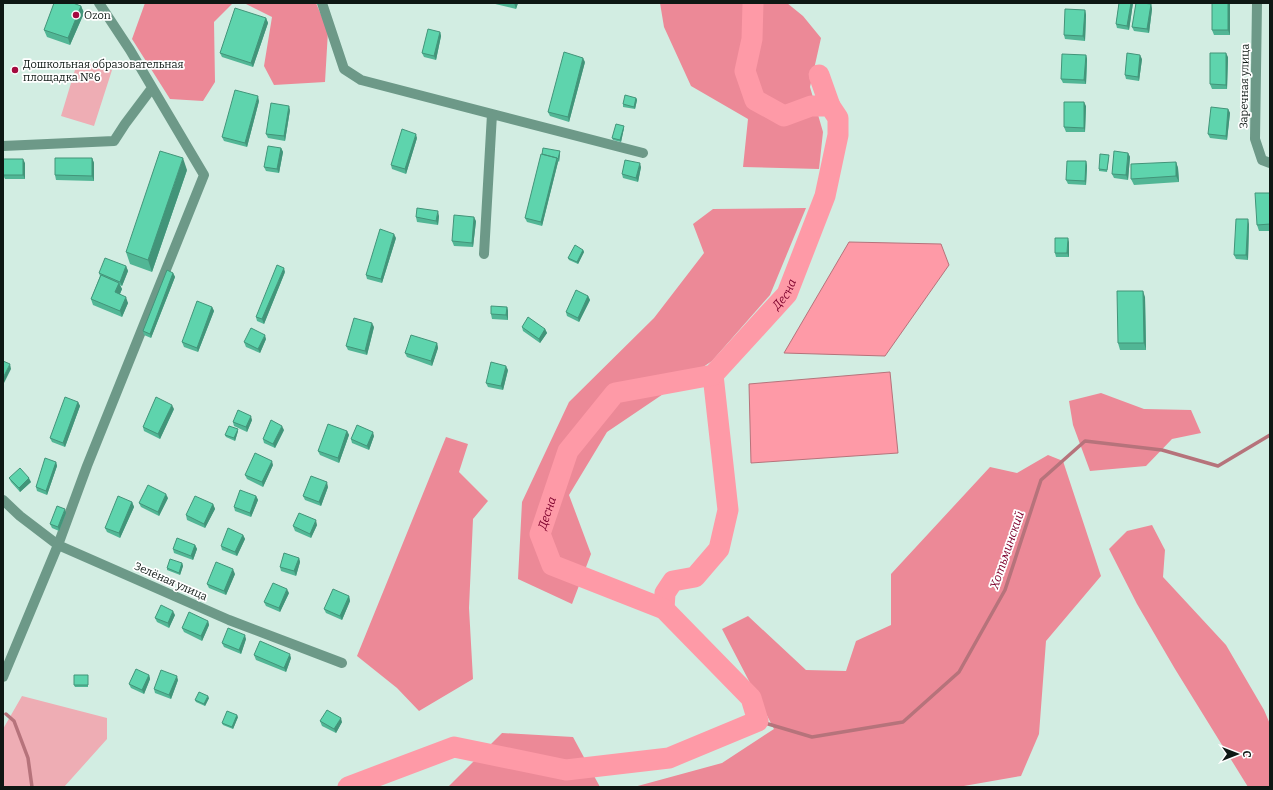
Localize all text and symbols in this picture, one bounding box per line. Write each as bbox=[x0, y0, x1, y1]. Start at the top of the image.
place label: Ozon bbox=[84, 9, 111, 22]
marker: Ozon bbox=[71, 10, 81, 20]
street label: Заречная улица bbox=[1237, 43, 1252, 129]
place label: Дошкольная образовательная площадка №6 bbox=[23, 58, 184, 84]
marker: Дошкольная образовательная площадка №6 bbox=[10, 65, 20, 75]
water label: Десна bbox=[769, 277, 799, 313]
water label: Десна bbox=[535, 495, 559, 532]
water label: Хотьминский bbox=[987, 509, 1027, 592]
street label: Зелёная улица bbox=[132, 560, 209, 603]
north arrow bbox=[1217, 734, 1257, 774]
text: С bbox=[1240, 751, 1253, 758]

